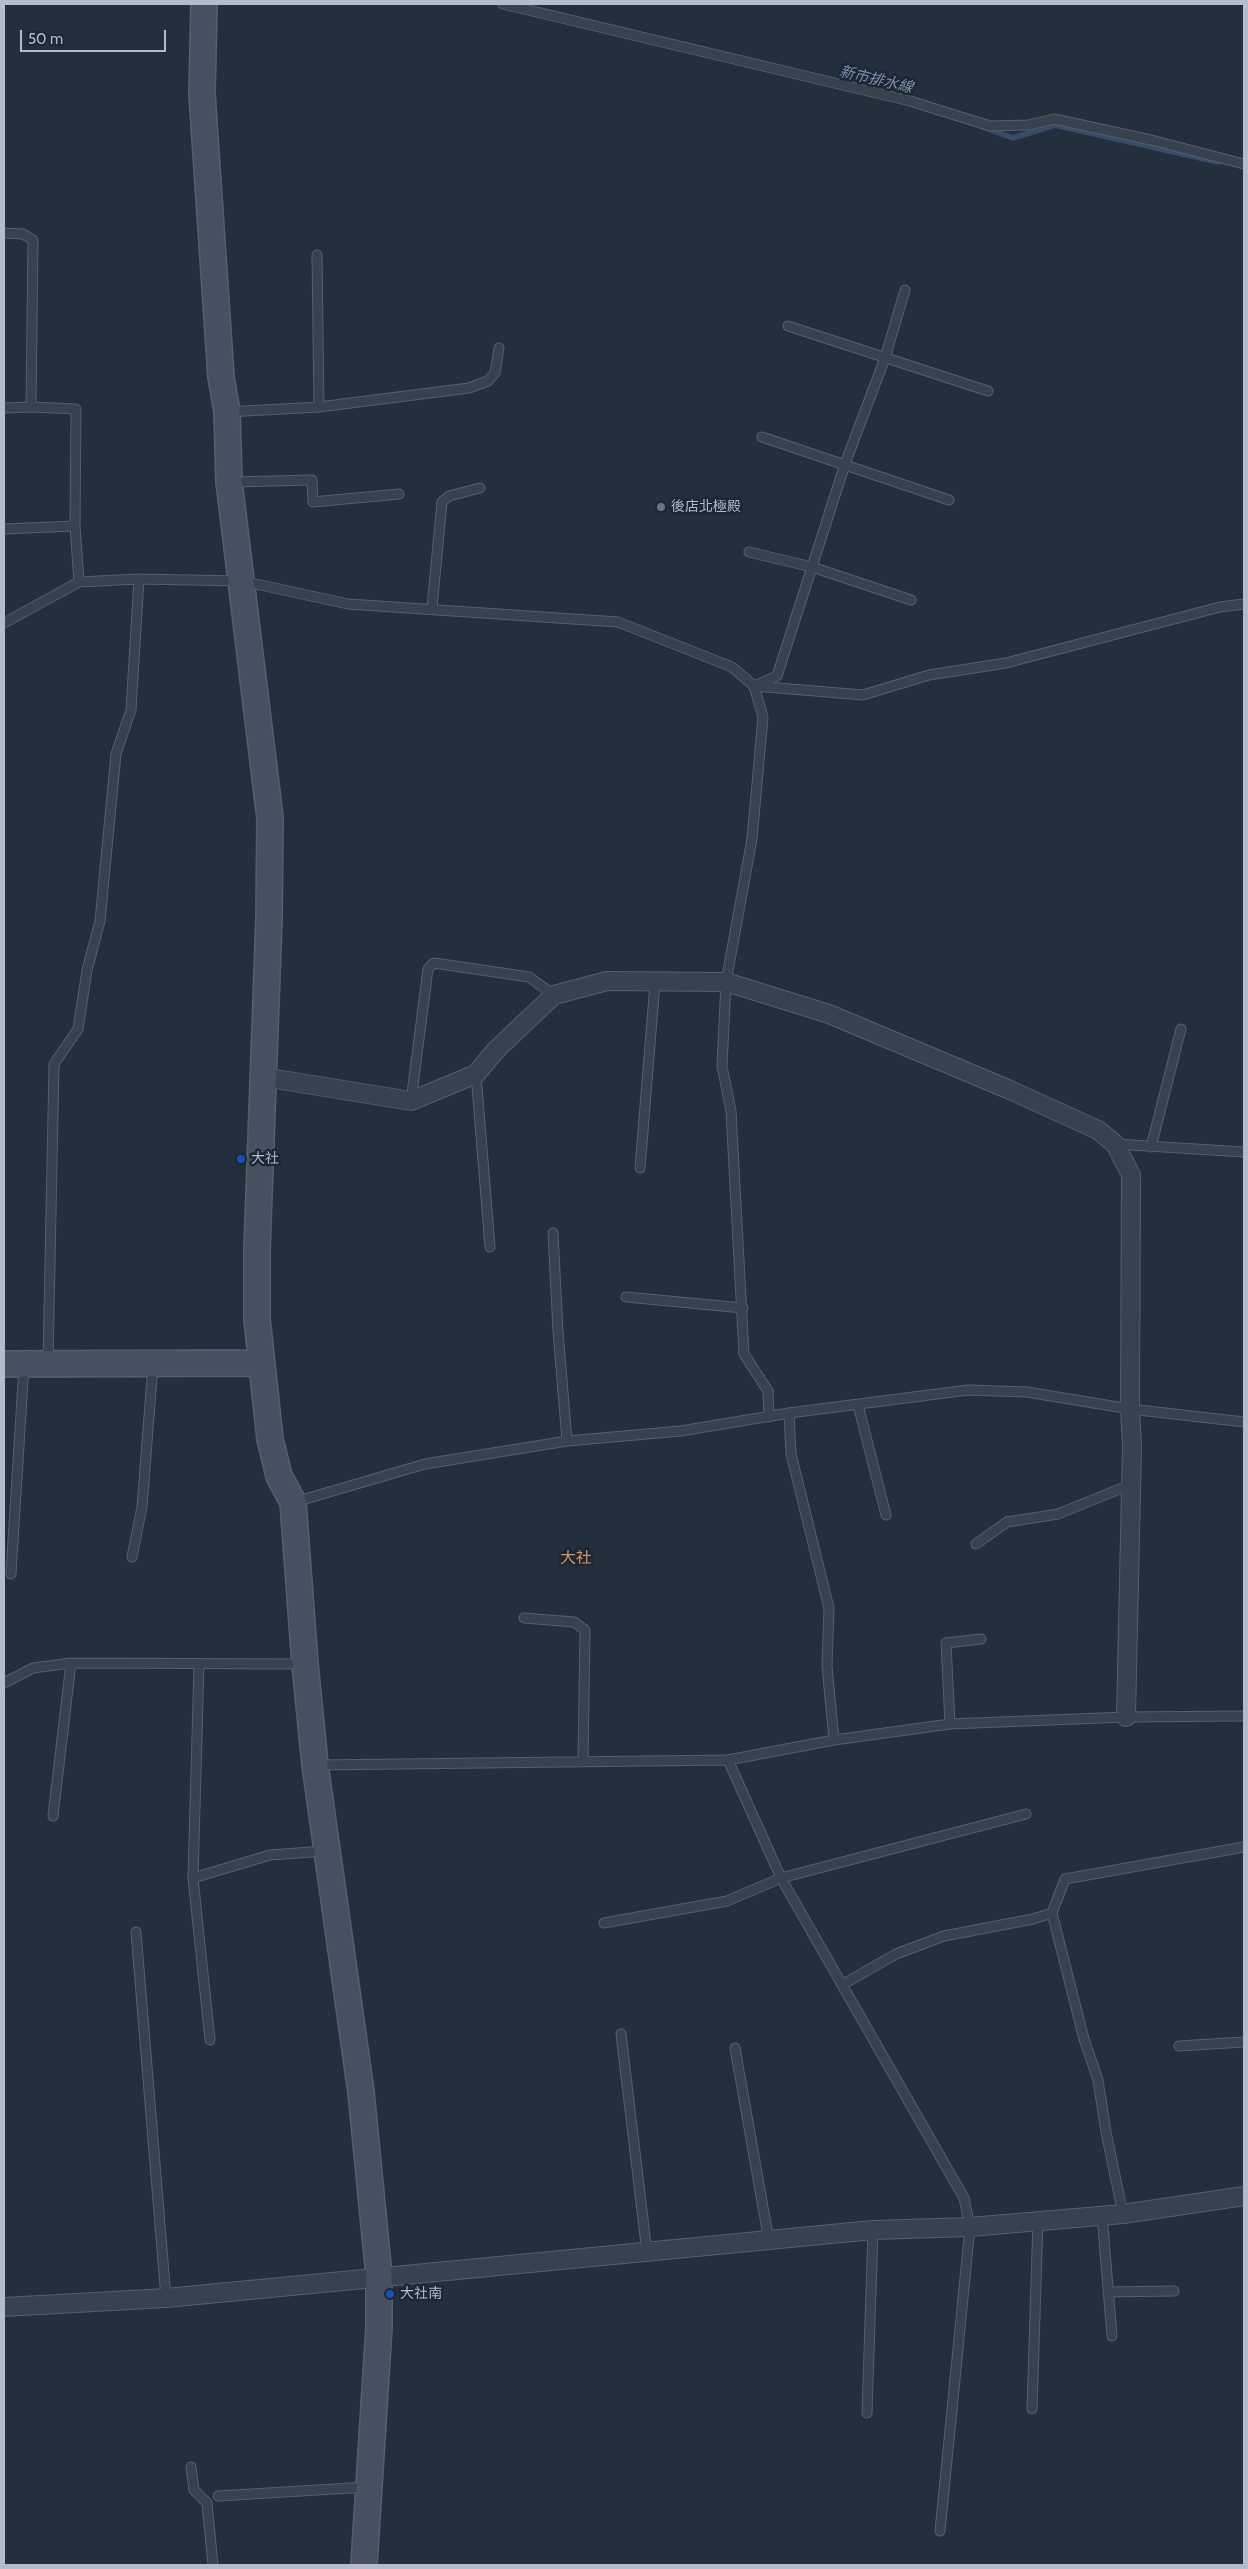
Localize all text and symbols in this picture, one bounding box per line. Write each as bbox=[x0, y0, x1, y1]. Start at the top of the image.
scale bar bbox=[22, 20, 169, 52]
text: 50 m bbox=[28, 30, 63, 48]
water label: 新市排水線 bbox=[837, 63, 915, 97]
place label: 後店北極殿 bbox=[671, 499, 741, 515]
marker: 後店北極殿 bbox=[655, 501, 667, 513]
place label: 大社 bbox=[251, 1151, 279, 1167]
marker: 大社 bbox=[235, 1153, 247, 1165]
district label: 大社 bbox=[560, 1548, 592, 1568]
place label: 大社南 bbox=[400, 2286, 442, 2302]
marker: 大社南 bbox=[384, 2288, 396, 2300]

